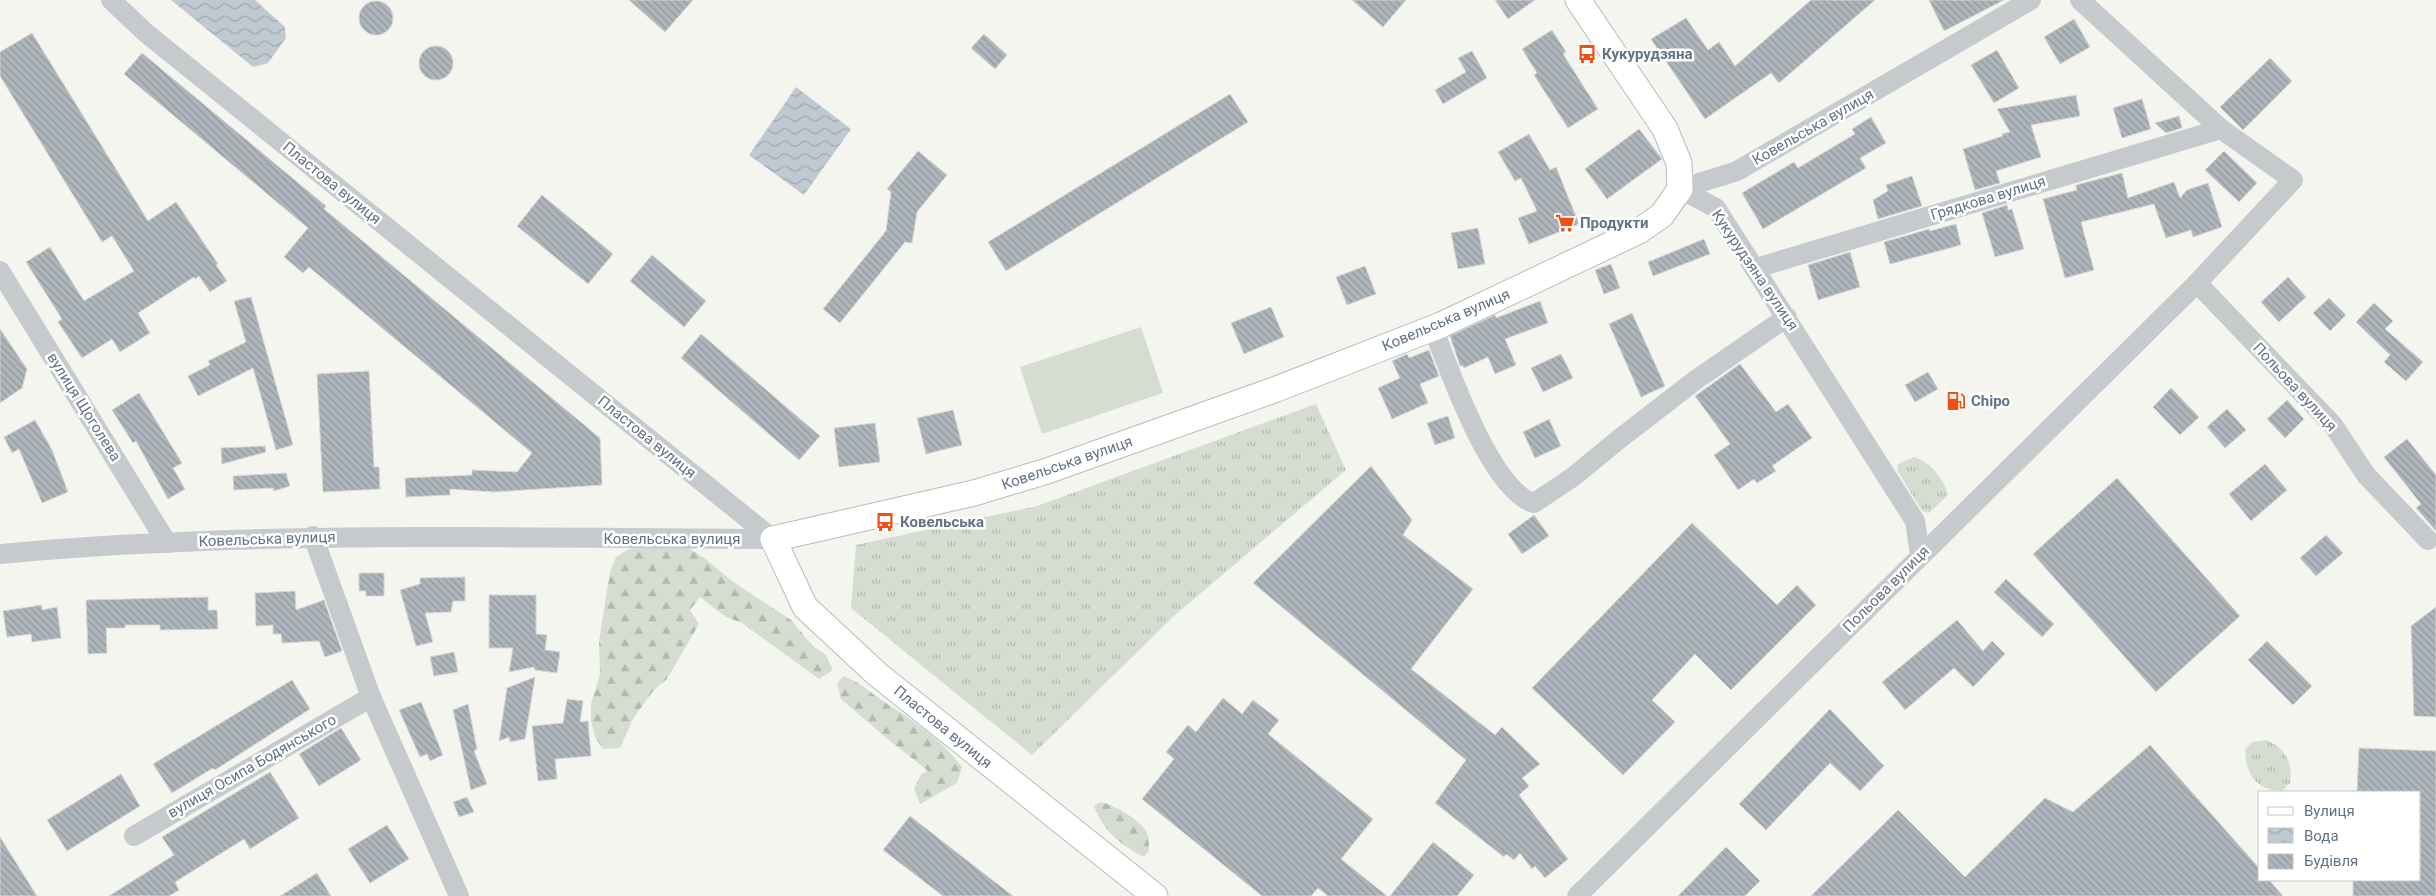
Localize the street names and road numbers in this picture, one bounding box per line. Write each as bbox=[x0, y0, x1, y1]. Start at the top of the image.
street label: Ковельська вулиця bbox=[1749, 85, 1877, 169]
street label: Пластова вулиця bbox=[279, 138, 385, 228]
street label: Грядкова вулиця bbox=[1928, 172, 2048, 224]
street label: Кукурудзяна вулиця bbox=[1708, 206, 1802, 334]
street label: Ковельська вулиця bbox=[1379, 285, 1513, 355]
street label: Польова вулиця bbox=[2249, 339, 2341, 435]
street label: вулиця Щоголева bbox=[43, 349, 125, 465]
street label: Пластова вулиця bbox=[594, 392, 700, 482]
street label: Ковельська вулиця bbox=[999, 432, 1135, 494]
street label: Ковельська вулиця bbox=[198, 528, 336, 550]
street label: Ковельська вулиця bbox=[603, 530, 741, 548]
street label: Польова вулиця bbox=[1839, 542, 1933, 636]
street label: Пластова вулиця bbox=[890, 682, 996, 772]
street label: вулиця Осипа Бодянського bbox=[165, 710, 339, 822]

